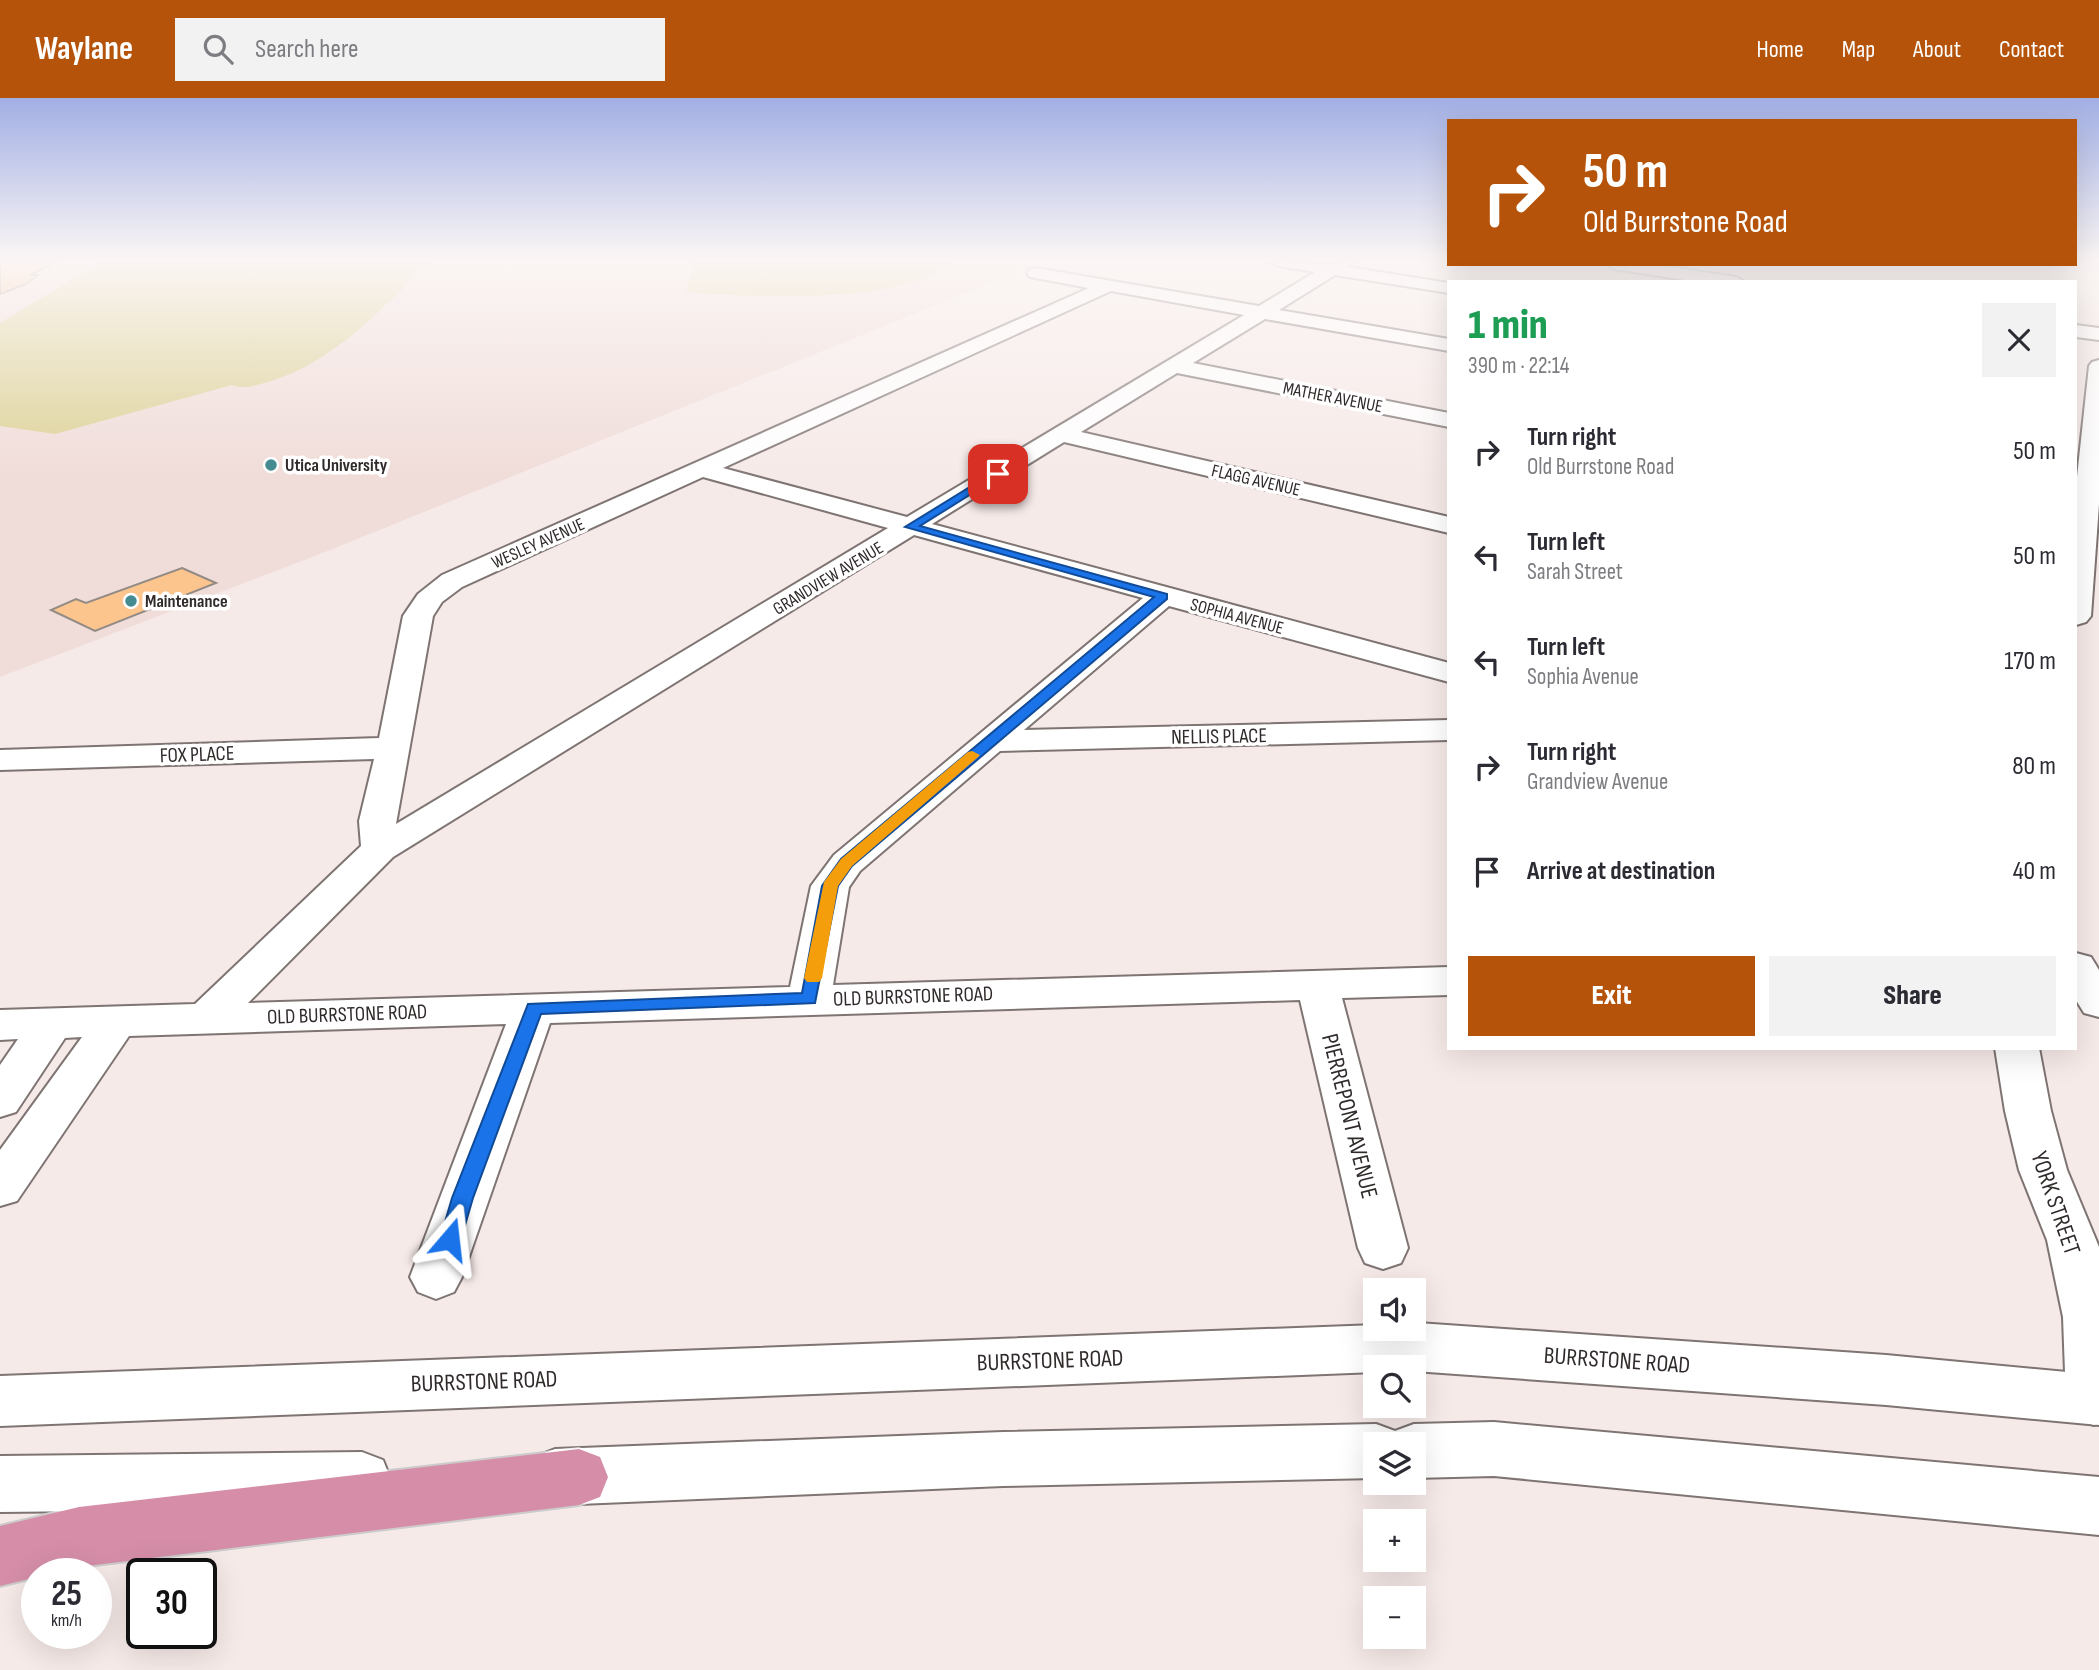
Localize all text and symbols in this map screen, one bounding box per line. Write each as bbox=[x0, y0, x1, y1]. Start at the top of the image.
search box bbox=[175, 18, 665, 81]
text: Waylane bbox=[35, 29, 133, 69]
icon: search bbox=[199, 30, 237, 68]
text: Search here bbox=[255, 34, 358, 65]
text: Home bbox=[1756, 35, 1804, 64]
text: Map bbox=[1842, 35, 1875, 64]
text: About bbox=[1913, 35, 1961, 64]
text: Contact bbox=[1999, 35, 2064, 64]
text: 50 m bbox=[1583, 143, 1668, 202]
icon: right bbox=[1468, 147, 1559, 238]
text: Old Burrstone Road bbox=[1583, 203, 1788, 242]
text: 1 min bbox=[1468, 300, 1548, 351]
button: close bbox=[1982, 303, 2056, 377]
text: 390 m · 22:14 bbox=[1468, 352, 1569, 380]
street label: MATHER AVENUE bbox=[1281, 378, 1384, 417]
text: Turn right bbox=[1527, 422, 1616, 453]
icon: right bbox=[1468, 433, 1506, 471]
text: 50 m bbox=[2013, 436, 2056, 467]
pin bbox=[968, 444, 1028, 504]
text: Old Burrstone Road bbox=[1527, 453, 1674, 481]
place label: Utica University bbox=[285, 455, 388, 476]
icon: arrive bbox=[979, 455, 1017, 493]
marker: Utica University bbox=[263, 457, 279, 473]
street label: FLAGG AVENUE bbox=[1209, 460, 1302, 501]
street label: WESLEY AVENUE bbox=[488, 514, 588, 573]
text: Turn left bbox=[1527, 527, 1605, 558]
street label: GRANDVIEW AVENUE bbox=[769, 537, 887, 620]
icon: left bbox=[1468, 538, 1506, 576]
text: 50 m bbox=[2013, 541, 2056, 572]
text: Sarah Street bbox=[1527, 558, 1623, 586]
place label: Maintenance bbox=[145, 591, 228, 612]
marker: Maintenance bbox=[123, 593, 139, 609]
street label: SOPHIA AVENUE bbox=[1188, 594, 1286, 639]
text: Turn left bbox=[1527, 632, 1605, 663]
icon: left bbox=[1468, 643, 1506, 681]
text: 170 m bbox=[2004, 646, 2056, 677]
text: Sophia Avenue bbox=[1527, 663, 1639, 691]
street label: NELLIS PLACE bbox=[1171, 723, 1267, 750]
text: Turn right bbox=[1527, 737, 1616, 768]
street label: FOX PLACE bbox=[159, 741, 235, 768]
icon: right bbox=[1468, 748, 1506, 786]
text: 80 m bbox=[2012, 751, 2056, 782]
text: Grandview Avenue bbox=[1527, 768, 1668, 796]
icon: arrive bbox=[1468, 853, 1506, 891]
text: Arrive at destination bbox=[1527, 856, 1715, 887]
text: 40 m bbox=[2013, 856, 2056, 887]
button: Exit bbox=[1468, 956, 1755, 1036]
button: Share bbox=[1769, 956, 2056, 1036]
street label: OLD BURRSTONE ROAD bbox=[833, 981, 993, 1012]
street label: OLD BURRSTONE ROAD bbox=[267, 999, 427, 1030]
street label: PIERREPONT AVENUE bbox=[1315, 1031, 1384, 1202]
street label: YORK STREET bbox=[2024, 1148, 2087, 1259]
position arrow bbox=[413, 1202, 487, 1276]
map controls bbox=[1363, 1278, 1426, 1649]
button: sound bbox=[1363, 1278, 1426, 1341]
street label: BURRSTONE ROAD bbox=[1543, 1341, 1691, 1380]
street label: BURRSTONE ROAD bbox=[976, 1343, 1124, 1378]
button: search bbox=[1363, 1355, 1426, 1418]
street label: BURRSTONE ROAD bbox=[410, 1364, 558, 1399]
button: layers bbox=[1363, 1432, 1426, 1495]
button: + bbox=[1363, 1509, 1426, 1572]
speed limit sign: 30 bbox=[126, 1558, 217, 1649]
text: 25 bbox=[51, 1573, 82, 1616]
button: − bbox=[1363, 1586, 1426, 1649]
text: km/h bbox=[51, 1610, 82, 1631]

